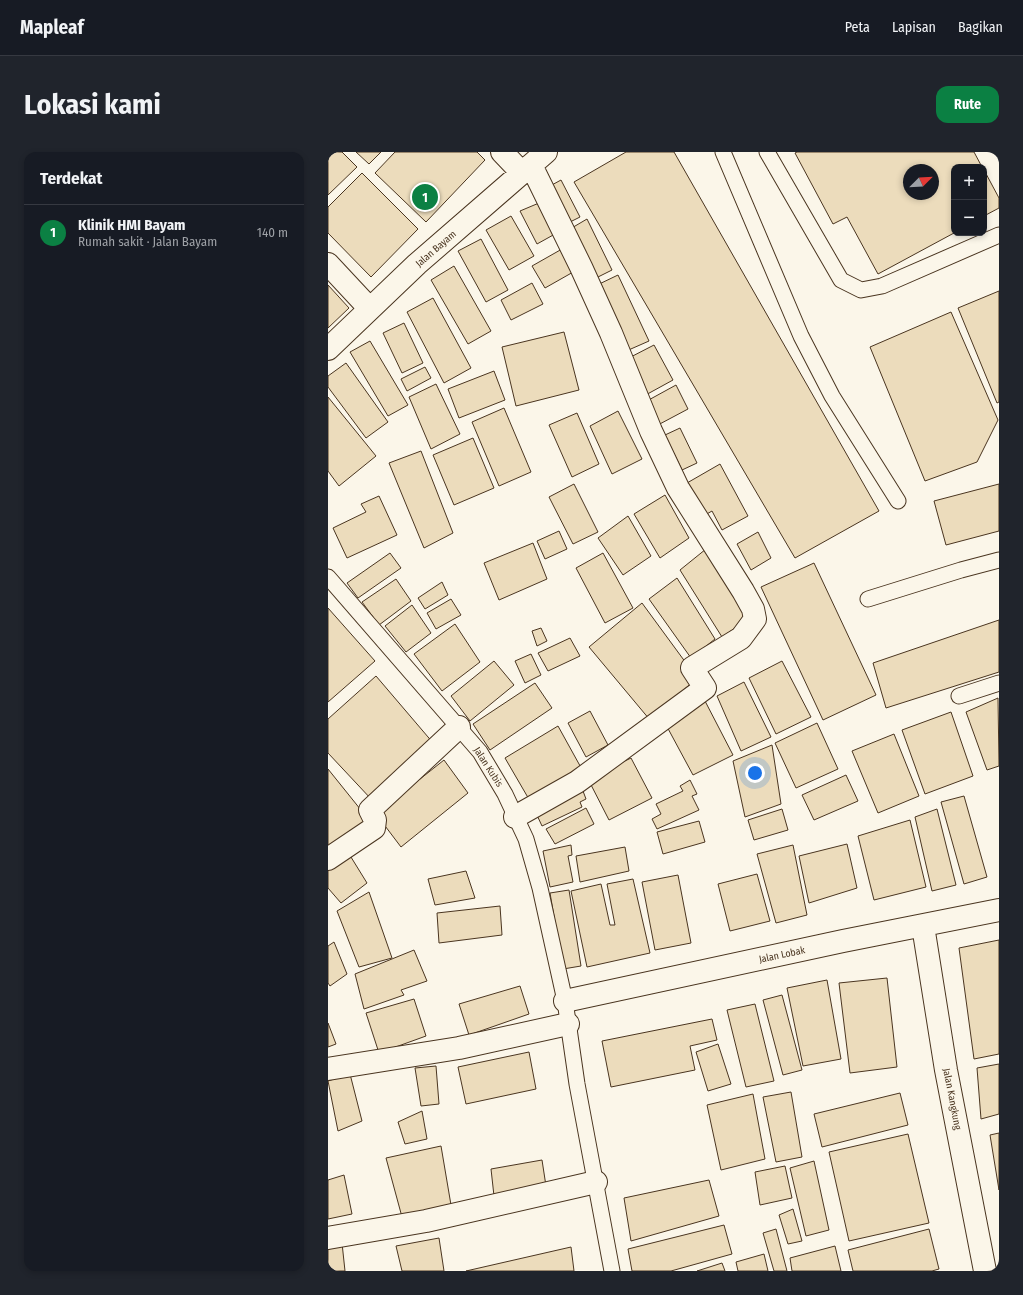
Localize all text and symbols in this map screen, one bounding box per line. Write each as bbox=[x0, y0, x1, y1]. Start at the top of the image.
text: Mapleaf bbox=[20, 16, 84, 39]
text: Peta bbox=[845, 19, 870, 36]
text: Lapisan bbox=[892, 19, 936, 36]
text: Bagikan bbox=[958, 19, 1003, 36]
button: Rute bbox=[936, 86, 999, 123]
text: Lokasi kami bbox=[24, 88, 161, 121]
north arrow bbox=[903, 164, 939, 200]
map controls bbox=[951, 164, 987, 236]
button: + bbox=[951, 164, 987, 200]
text: Terdekat bbox=[40, 168, 102, 189]
pin: 1 bbox=[412, 182, 438, 212]
button: − bbox=[951, 200, 987, 236]
text: Klinik HMI Bayam bbox=[78, 216, 186, 234]
text: 1 bbox=[50, 225, 56, 240]
text: 140 m bbox=[257, 225, 288, 240]
street label: Jalan Bayam bbox=[413, 228, 459, 270]
text: Rumah sakit · Jalan Bayam bbox=[78, 234, 217, 249]
street label: Jalan Kubis bbox=[471, 745, 505, 789]
your location bbox=[745, 763, 765, 783]
street label: Jalan Lobak bbox=[758, 944, 807, 966]
street label: Jalan Kangkung bbox=[940, 1067, 964, 1131]

